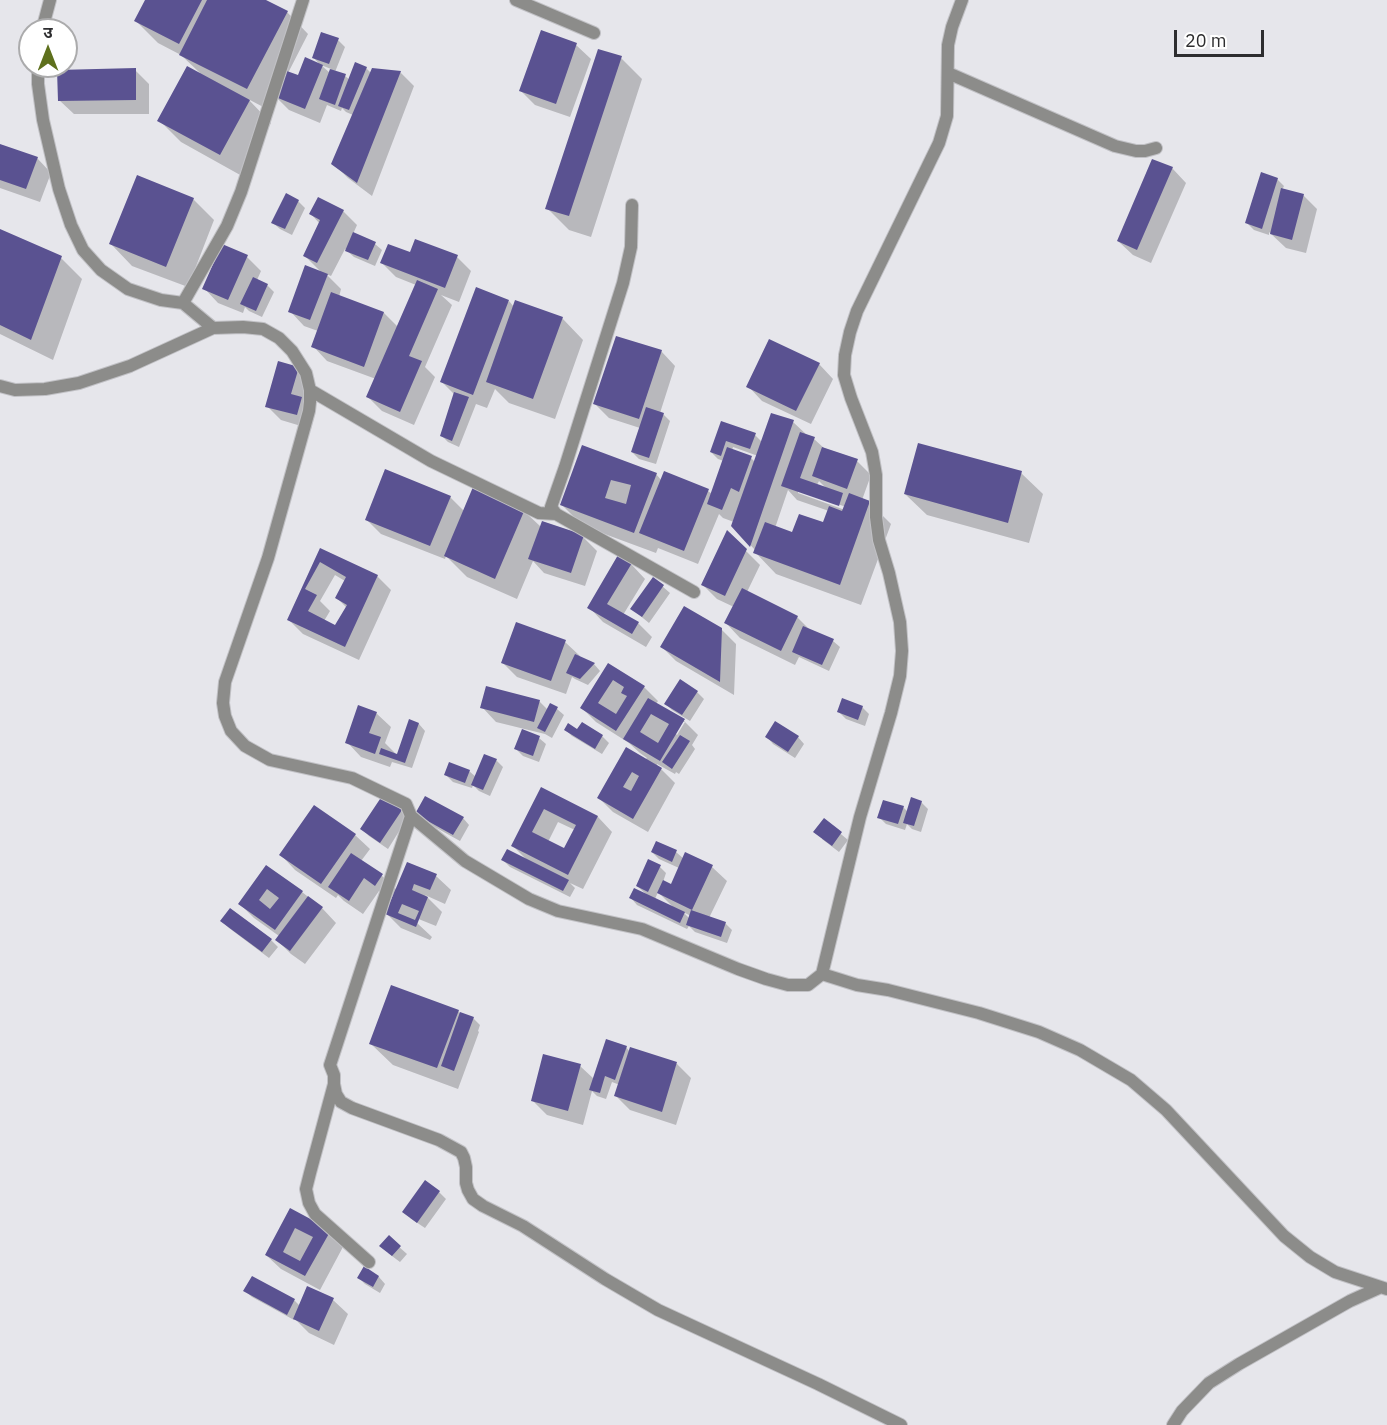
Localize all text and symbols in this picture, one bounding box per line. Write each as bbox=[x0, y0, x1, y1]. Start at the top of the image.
north arrow bbox=[18, 18, 78, 78]
scale bar bbox=[1177, 18, 1267, 56]
text: उ bbox=[43, 22, 53, 42]
text: 20 m bbox=[1185, 29, 1227, 52]

